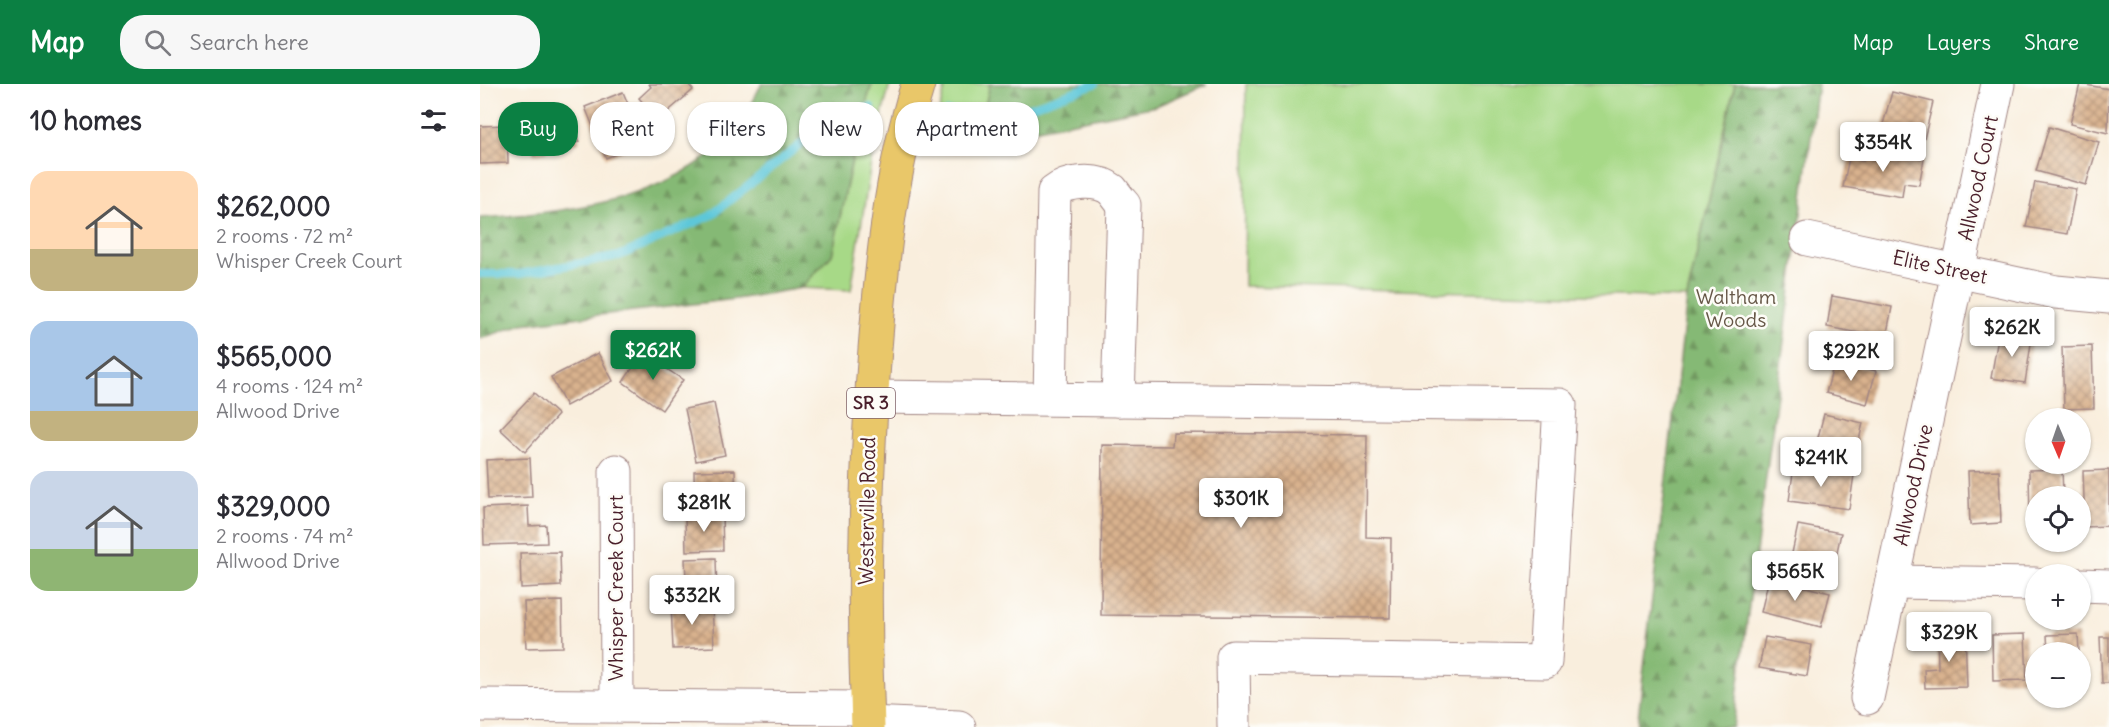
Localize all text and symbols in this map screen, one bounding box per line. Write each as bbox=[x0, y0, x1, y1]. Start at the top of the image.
search box bbox=[120, 15, 540, 69]
text: Map bbox=[30, 24, 84, 60]
icon: search bbox=[141, 26, 174, 59]
text: Search here bbox=[189, 28, 309, 56]
text: Map bbox=[1853, 29, 1893, 56]
text: Layers bbox=[1926, 29, 1991, 56]
text: Share bbox=[2024, 29, 2079, 56]
chip: Buy bbox=[498, 102, 578, 156]
chip: Rent bbox=[590, 102, 675, 156]
chip: Filters bbox=[687, 102, 787, 156]
chip: New bbox=[799, 102, 883, 156]
chip: Apartment bbox=[895, 102, 1039, 156]
text: 10 homes bbox=[30, 104, 142, 137]
icon: filters bbox=[417, 104, 450, 137]
street label: Allwood Court bbox=[1952, 113, 2003, 243]
pin: $354K bbox=[1841, 122, 1925, 173]
text: $354K bbox=[1854, 129, 1912, 154]
text: $262,000 bbox=[216, 190, 331, 223]
icon: home bbox=[78, 195, 150, 267]
text: 2 rooms · 72 m² bbox=[216, 223, 353, 248]
street label: Elite Street bbox=[1890, 244, 1990, 289]
text: Whisper Creek Court bbox=[216, 248, 402, 273]
park label: Waltham Woods bbox=[1696, 284, 1776, 332]
pin: $262K bbox=[1970, 307, 2054, 358]
text: $262K bbox=[1984, 314, 2040, 339]
pin: $262K bbox=[611, 330, 695, 381]
pin: $292K bbox=[1809, 331, 1893, 382]
text: $262K bbox=[625, 337, 681, 362]
text: $292K bbox=[1823, 338, 1879, 363]
text: $565,000 bbox=[216, 340, 332, 373]
icon: home bbox=[78, 345, 150, 417]
text: 4 rooms · 124 m² bbox=[216, 373, 363, 398]
road number: SR 3 bbox=[847, 388, 895, 418]
text: Allwood Drive bbox=[216, 398, 340, 423]
north arrow bbox=[2025, 408, 2091, 474]
map controls bbox=[2025, 408, 2091, 708]
street label: Allwood Drive bbox=[1887, 422, 1938, 548]
street label: Westerville Road bbox=[853, 436, 880, 585]
pin: $241K bbox=[1779, 437, 1863, 488]
text: $241K bbox=[1794, 444, 1848, 469]
pin: $301K bbox=[1199, 478, 1283, 529]
pin: $281K bbox=[662, 482, 746, 533]
text: $301K bbox=[1213, 485, 1269, 510]
button: locate bbox=[2025, 486, 2091, 552]
text: $281K bbox=[677, 489, 731, 514]
text: $329,000 bbox=[216, 490, 331, 523]
icon: home bbox=[78, 495, 150, 567]
street label: Whisper Creek Court bbox=[603, 495, 628, 681]
text: 2 rooms · 74 m² bbox=[216, 523, 353, 548]
text: Allwood Drive bbox=[216, 548, 340, 573]
pin: $565K bbox=[1753, 551, 1837, 602]
text: $565K bbox=[1766, 558, 1824, 583]
button: + bbox=[2025, 564, 2091, 630]
pin: $332K bbox=[650, 575, 734, 626]
text: $332K bbox=[663, 582, 721, 607]
pin: $329K bbox=[1907, 612, 1991, 663]
text: $329K bbox=[1920, 619, 1978, 644]
button: − bbox=[2025, 642, 2091, 708]

